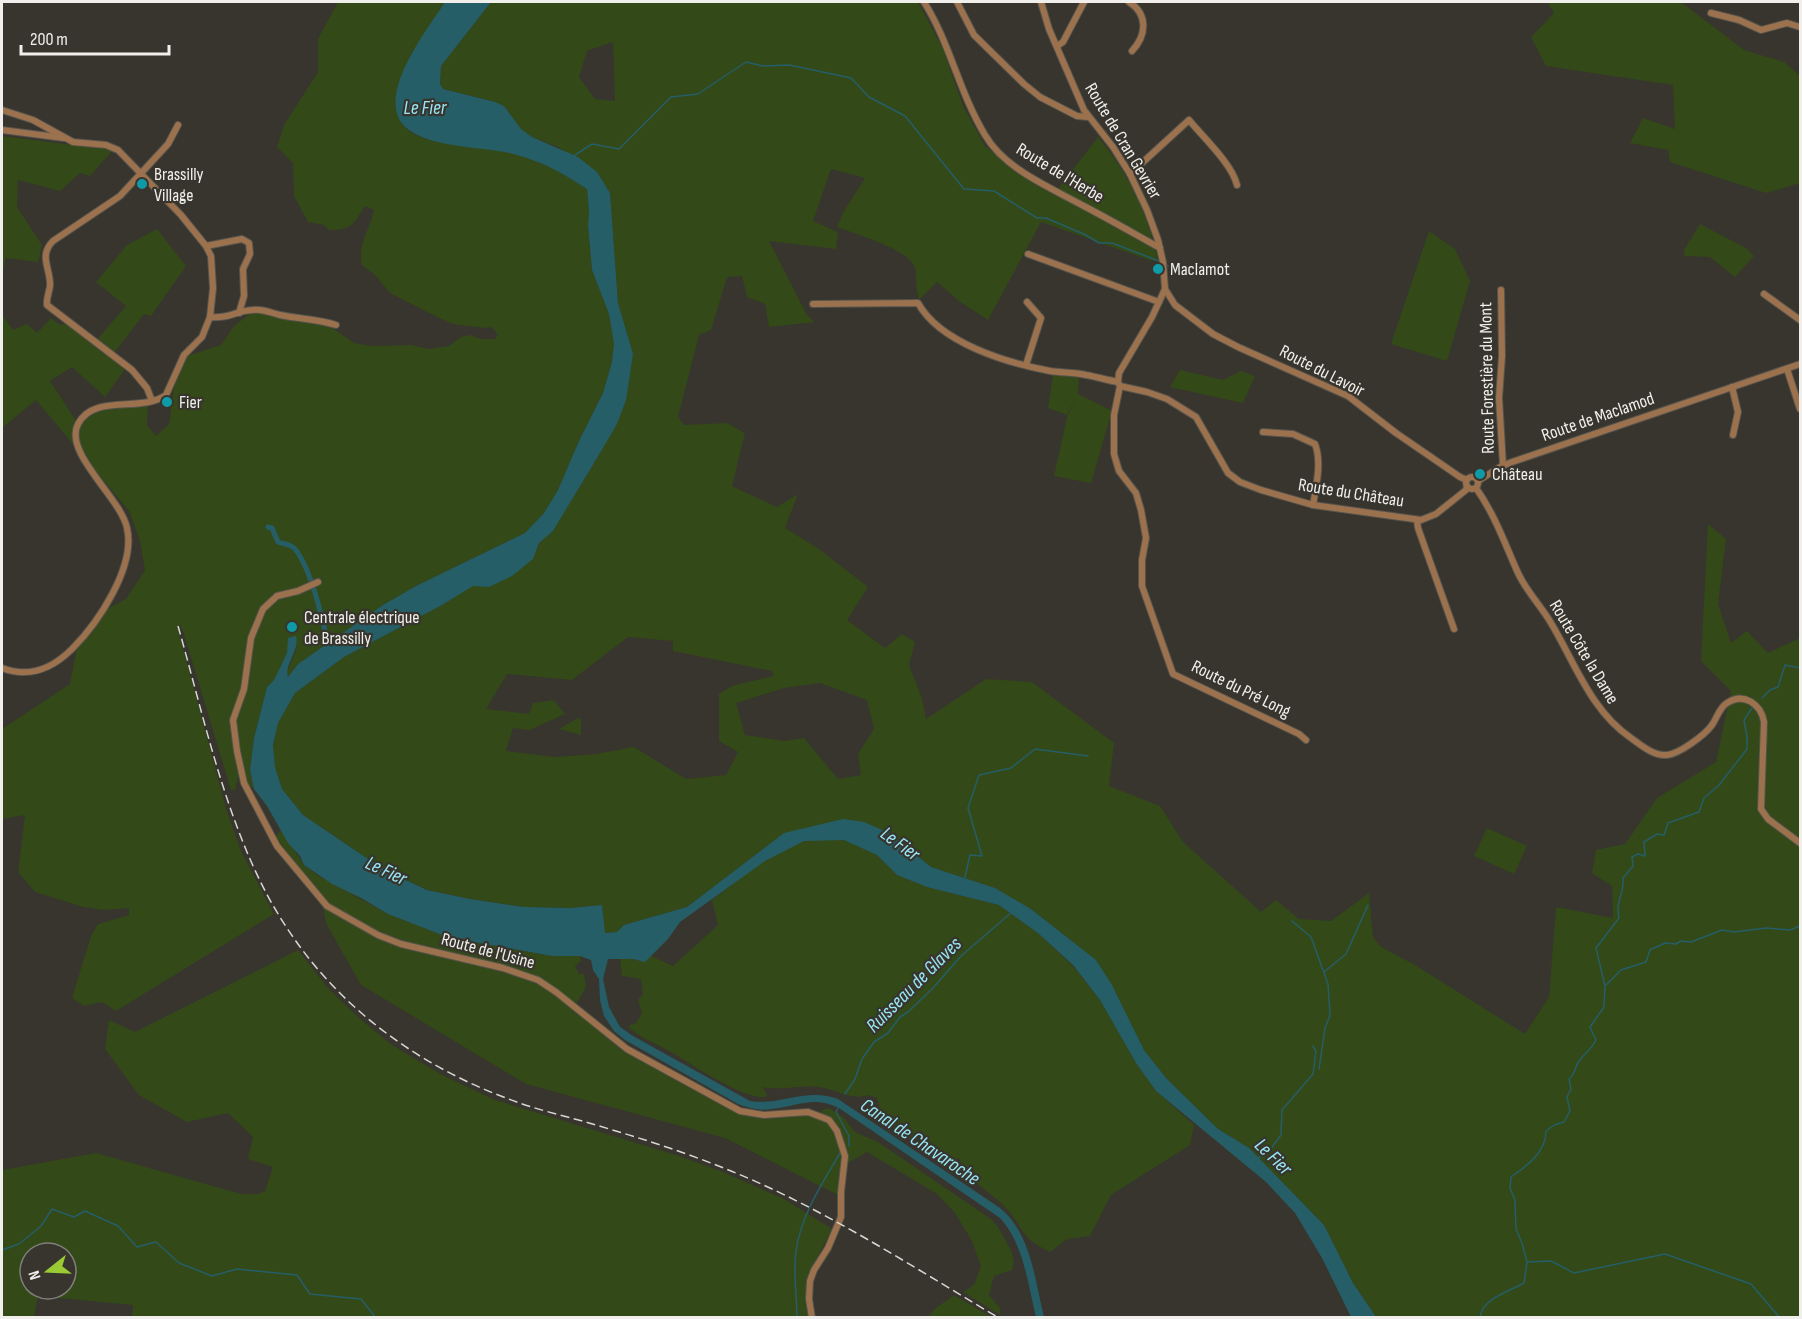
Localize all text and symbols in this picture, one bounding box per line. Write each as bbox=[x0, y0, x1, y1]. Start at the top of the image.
scale bar bbox=[21, 18, 170, 56]
text: 200 m bbox=[30, 29, 68, 50]
street label: Route de Cran Gevrier bbox=[1080, 79, 1166, 203]
water label: Le Fier bbox=[404, 96, 448, 120]
street label: Route de l'Herbe bbox=[1012, 139, 1108, 207]
place label: Brassilly Village bbox=[154, 164, 204, 206]
marker: Brassilly Village bbox=[135, 177, 149, 191]
place label: Maclamot bbox=[1170, 259, 1230, 280]
marker: Maclamot bbox=[1151, 262, 1165, 276]
street label: Route Forestière du Mont bbox=[1475, 302, 1499, 454]
street label: Route du Lavoir bbox=[1276, 341, 1368, 401]
street label: Route de Maclamod bbox=[1539, 388, 1657, 446]
place label: Fier bbox=[179, 392, 202, 413]
marker: Fier bbox=[160, 395, 174, 409]
place label: Château bbox=[1492, 464, 1542, 485]
marker: Château bbox=[1473, 467, 1487, 481]
street label: Route du Château bbox=[1297, 474, 1405, 512]
street label: Route Côte la Dame bbox=[1545, 596, 1623, 708]
place label: Centrale électrique de Brassilly bbox=[304, 607, 420, 649]
marker: Centrale électrique de Brassilly bbox=[285, 620, 299, 634]
street label: Route du Pré Long bbox=[1188, 656, 1294, 722]
water label: Le Fier bbox=[876, 822, 925, 867]
water label: Le Fier bbox=[362, 851, 412, 891]
street label: Route de l'Usine bbox=[439, 928, 537, 974]
water label: Ruisseau de Glaves bbox=[861, 932, 967, 1038]
water label: Canal de Chavaroche bbox=[856, 1093, 984, 1191]
water label: Le Fier bbox=[1249, 1134, 1298, 1181]
north arrow bbox=[18, 1241, 78, 1301]
text: N bbox=[25, 1268, 46, 1282]

